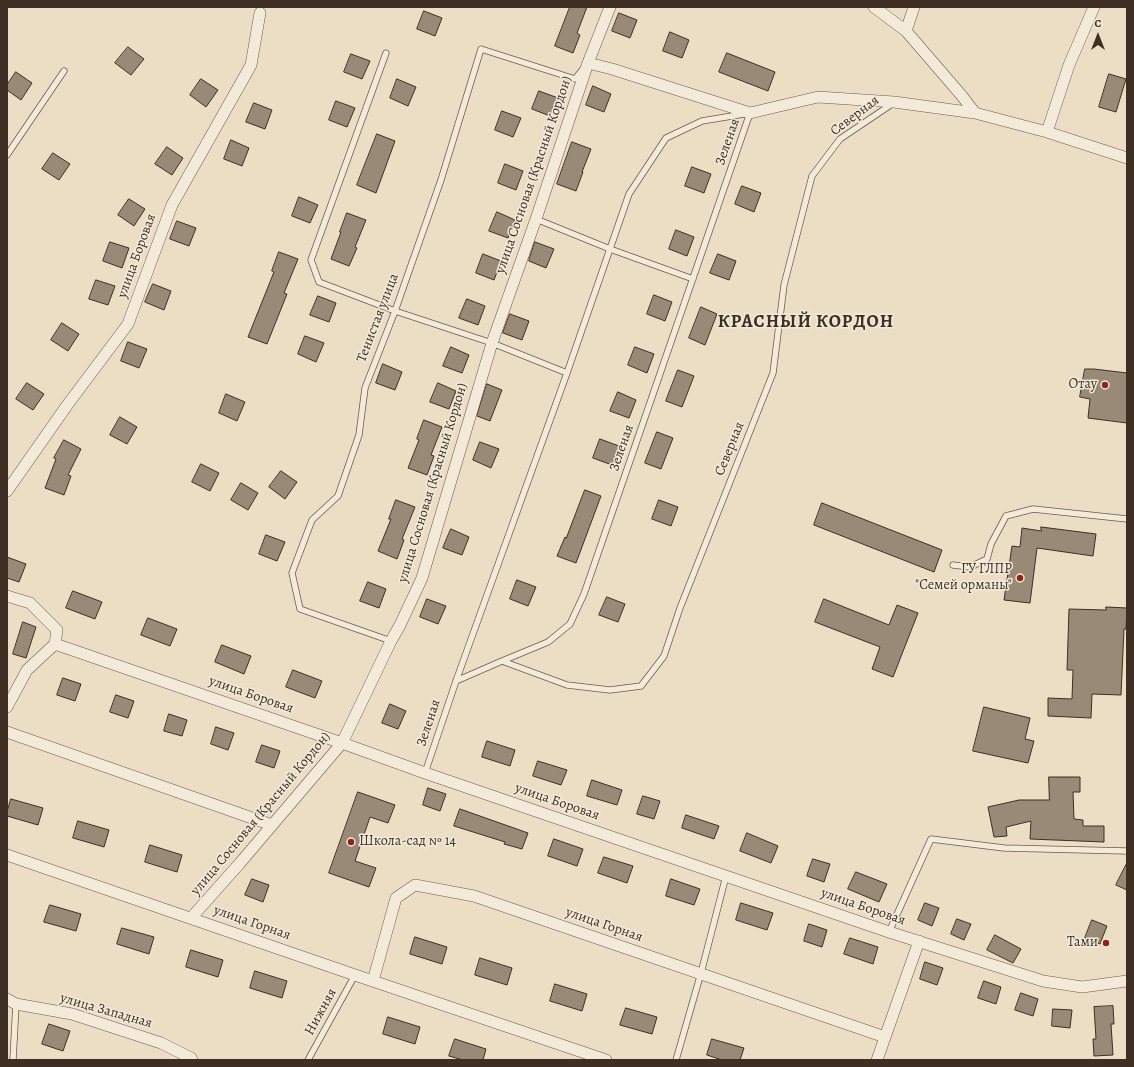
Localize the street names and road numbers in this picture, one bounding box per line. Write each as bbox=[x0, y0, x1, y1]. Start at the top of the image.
street label: улица Сосновая (Красный Кордон) bbox=[492, 74, 576, 276]
street label: Северная bbox=[827, 92, 883, 140]
street label: Зеленая bbox=[712, 116, 744, 168]
street label: улица Боровая bbox=[114, 212, 160, 300]
street label: Тенистая улица bbox=[353, 271, 403, 365]
street label: улица Сосновая (Красный Кордон) bbox=[395, 381, 471, 585]
street label: Северная bbox=[712, 420, 748, 478]
street label: Зеленая bbox=[606, 422, 638, 474]
street label: улица Боровая bbox=[207, 673, 295, 717]
street label: Зеленая bbox=[414, 697, 444, 749]
street label: улица Сосновая (Красный Кордон) bbox=[188, 729, 334, 899]
street label: улица Боровая bbox=[513, 780, 601, 824]
street label: улица Боровая bbox=[819, 885, 907, 929]
street label: улица Горная bbox=[211, 902, 293, 944]
street label: улица Горная bbox=[563, 904, 645, 946]
street label: Нижняя bbox=[301, 986, 341, 1038]
street label: улица Западная bbox=[58, 990, 154, 1032]

